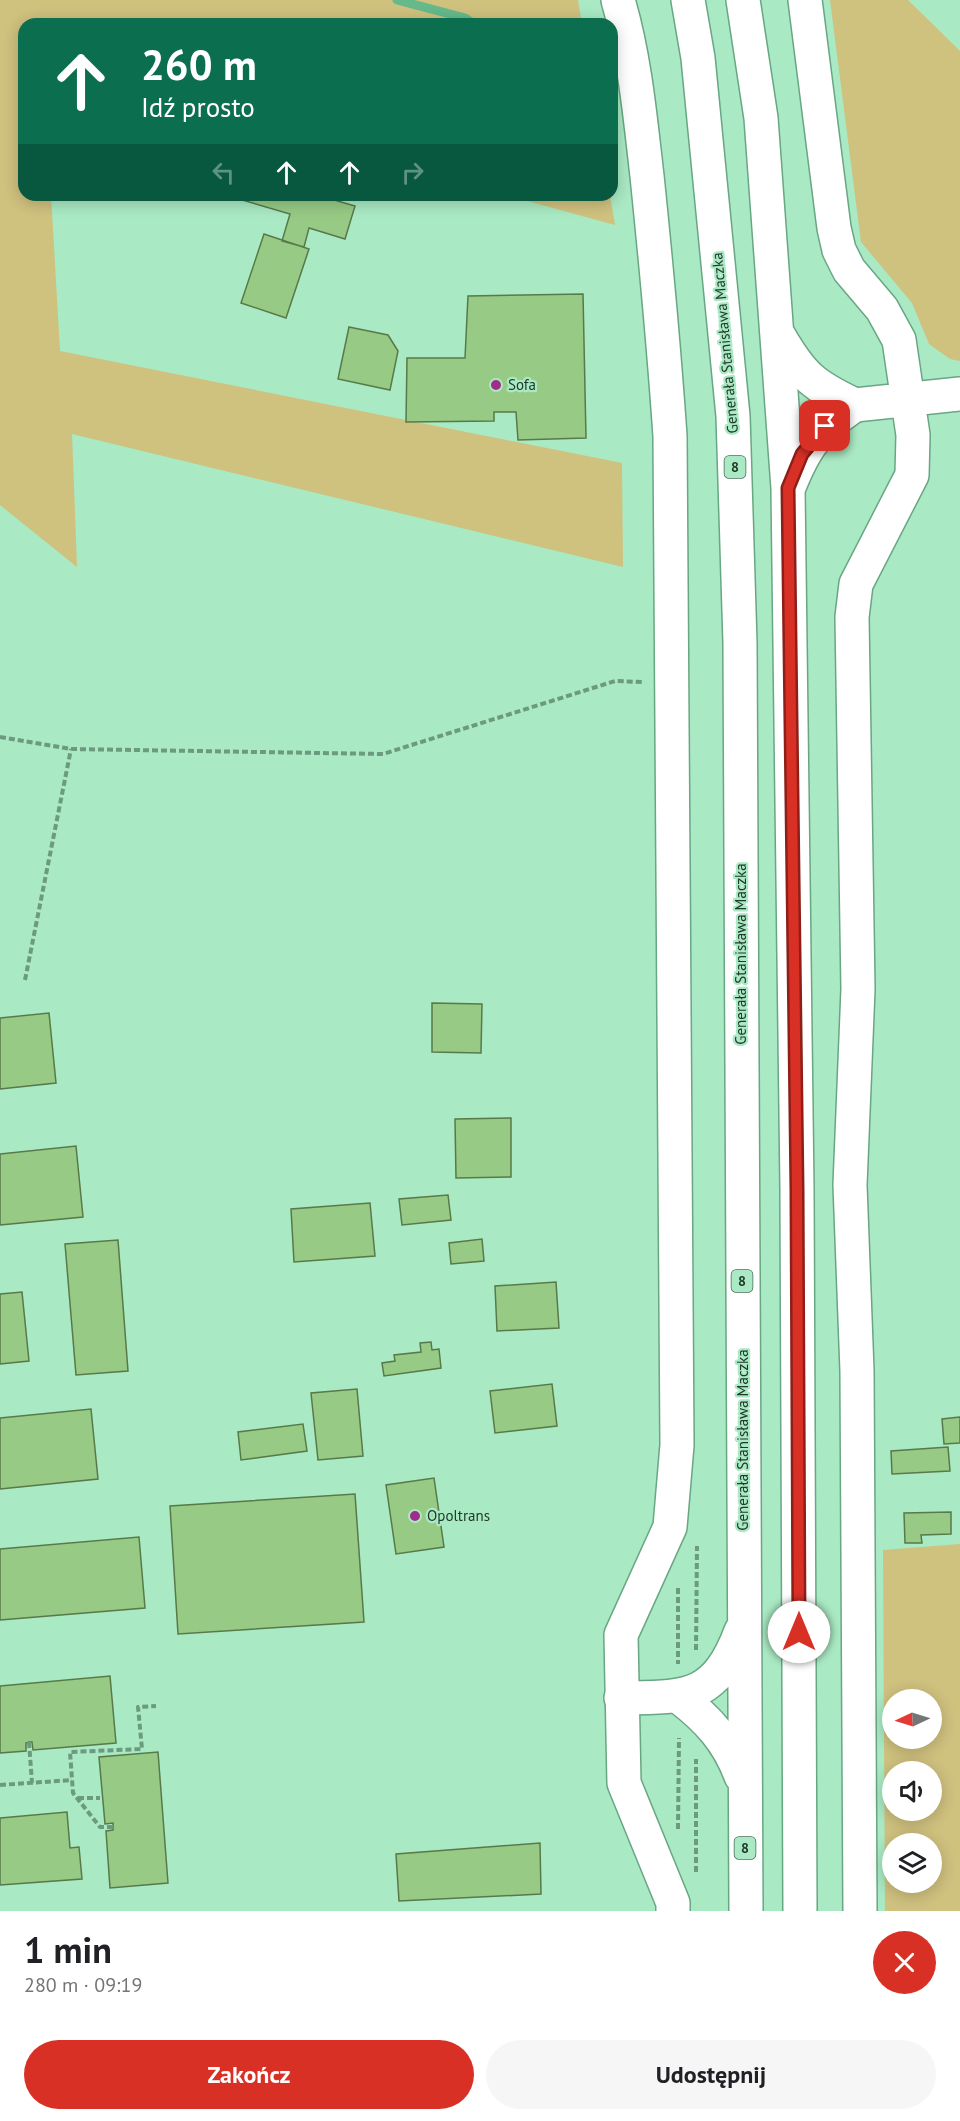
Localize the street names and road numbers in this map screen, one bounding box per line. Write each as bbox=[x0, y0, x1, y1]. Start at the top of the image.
street label: Generała Stanisława Maczka bbox=[707, 252, 742, 434]
road number: 8 bbox=[724, 456, 746, 478]
street label: Generała Stanisława Maczka bbox=[731, 863, 750, 1045]
road number: 8 bbox=[732, 1270, 752, 1292]
street label: Generała Stanisława Maczka bbox=[733, 1349, 752, 1531]
road number: 8 bbox=[734, 1837, 756, 1859]

